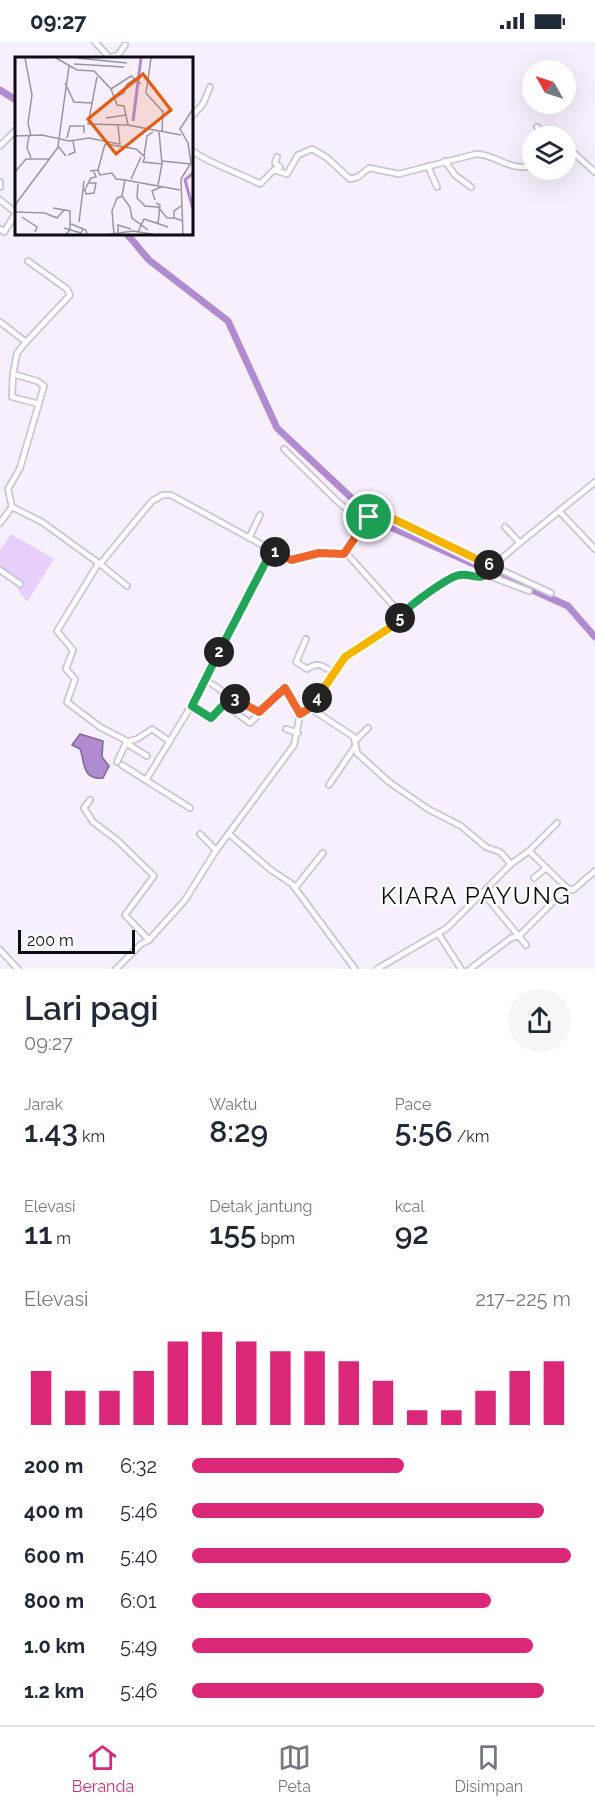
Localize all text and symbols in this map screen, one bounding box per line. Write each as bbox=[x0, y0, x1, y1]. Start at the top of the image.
text: 09:27 bbox=[30, 8, 87, 34]
inset map bbox=[15, 57, 194, 236]
north arrow bbox=[522, 60, 576, 114]
map controls bbox=[522, 60, 576, 180]
button: layers bbox=[522, 126, 576, 180]
pin bbox=[343, 491, 394, 542]
icon: arrive bbox=[352, 500, 385, 533]
pin: 1 bbox=[260, 537, 290, 567]
text: 1 bbox=[271, 542, 279, 561]
pin: 6 bbox=[474, 550, 504, 580]
text: 6 bbox=[484, 555, 494, 574]
pin: 5 bbox=[385, 603, 415, 633]
text: 5 bbox=[396, 608, 404, 627]
pin: 2 bbox=[204, 637, 234, 667]
text: 2 bbox=[214, 642, 224, 661]
pin: 4 bbox=[302, 683, 332, 713]
pin: 3 bbox=[220, 684, 250, 714]
text: 4 bbox=[312, 688, 322, 707]
text: 3 bbox=[231, 689, 239, 708]
district label: KIARA PAYUNG bbox=[381, 881, 571, 910]
scale bar bbox=[18, 927, 135, 954]
text: 200 m bbox=[27, 931, 74, 950]
text: Lari pagi bbox=[24, 989, 158, 1028]
button: share bbox=[508, 989, 571, 1052]
text: 09:27 bbox=[24, 1031, 73, 1055]
text: Jarak bbox=[24, 1095, 63, 1114]
text: Waktu bbox=[209, 1095, 257, 1114]
text: Pace bbox=[395, 1095, 431, 1114]
text: 1.43 bbox=[24, 1114, 78, 1149]
text: 8:29 bbox=[209, 1114, 268, 1149]
text: 5:56 bbox=[395, 1114, 453, 1149]
text: km bbox=[78, 1127, 105, 1146]
text: /km bbox=[453, 1127, 490, 1146]
text: Elevasi bbox=[24, 1197, 76, 1216]
text: Detak jantung bbox=[209, 1197, 312, 1216]
text: kcal bbox=[395, 1197, 425, 1216]
text: 11 bbox=[24, 1216, 52, 1251]
text: 155 bbox=[209, 1216, 257, 1251]
text: 92 bbox=[395, 1216, 429, 1251]
text: m bbox=[52, 1229, 71, 1248]
text: bpm bbox=[257, 1229, 295, 1248]
text: Elevasi bbox=[24, 1287, 88, 1311]
text: 217–225 m bbox=[475, 1287, 571, 1311]
text: 200 m bbox=[24, 1454, 83, 1478]
text: 6:32 bbox=[120, 1454, 157, 1478]
text: 400 m bbox=[24, 1499, 83, 1523]
text: 5:46 bbox=[120, 1499, 158, 1523]
text: 600 m bbox=[24, 1544, 84, 1568]
text: 5:40 bbox=[120, 1544, 158, 1568]
text: 800 m bbox=[24, 1589, 84, 1613]
text: 6:01 bbox=[120, 1589, 157, 1613]
text: 1.0 km bbox=[24, 1634, 85, 1658]
text: 5:49 bbox=[120, 1634, 157, 1658]
text: 1.2 km bbox=[24, 1679, 84, 1703]
text: 5:46 bbox=[120, 1679, 158, 1703]
tab: Beranda bbox=[72, 1741, 134, 1796]
tab: Peta bbox=[278, 1741, 311, 1796]
tab: Disimpan bbox=[454, 1741, 523, 1796]

